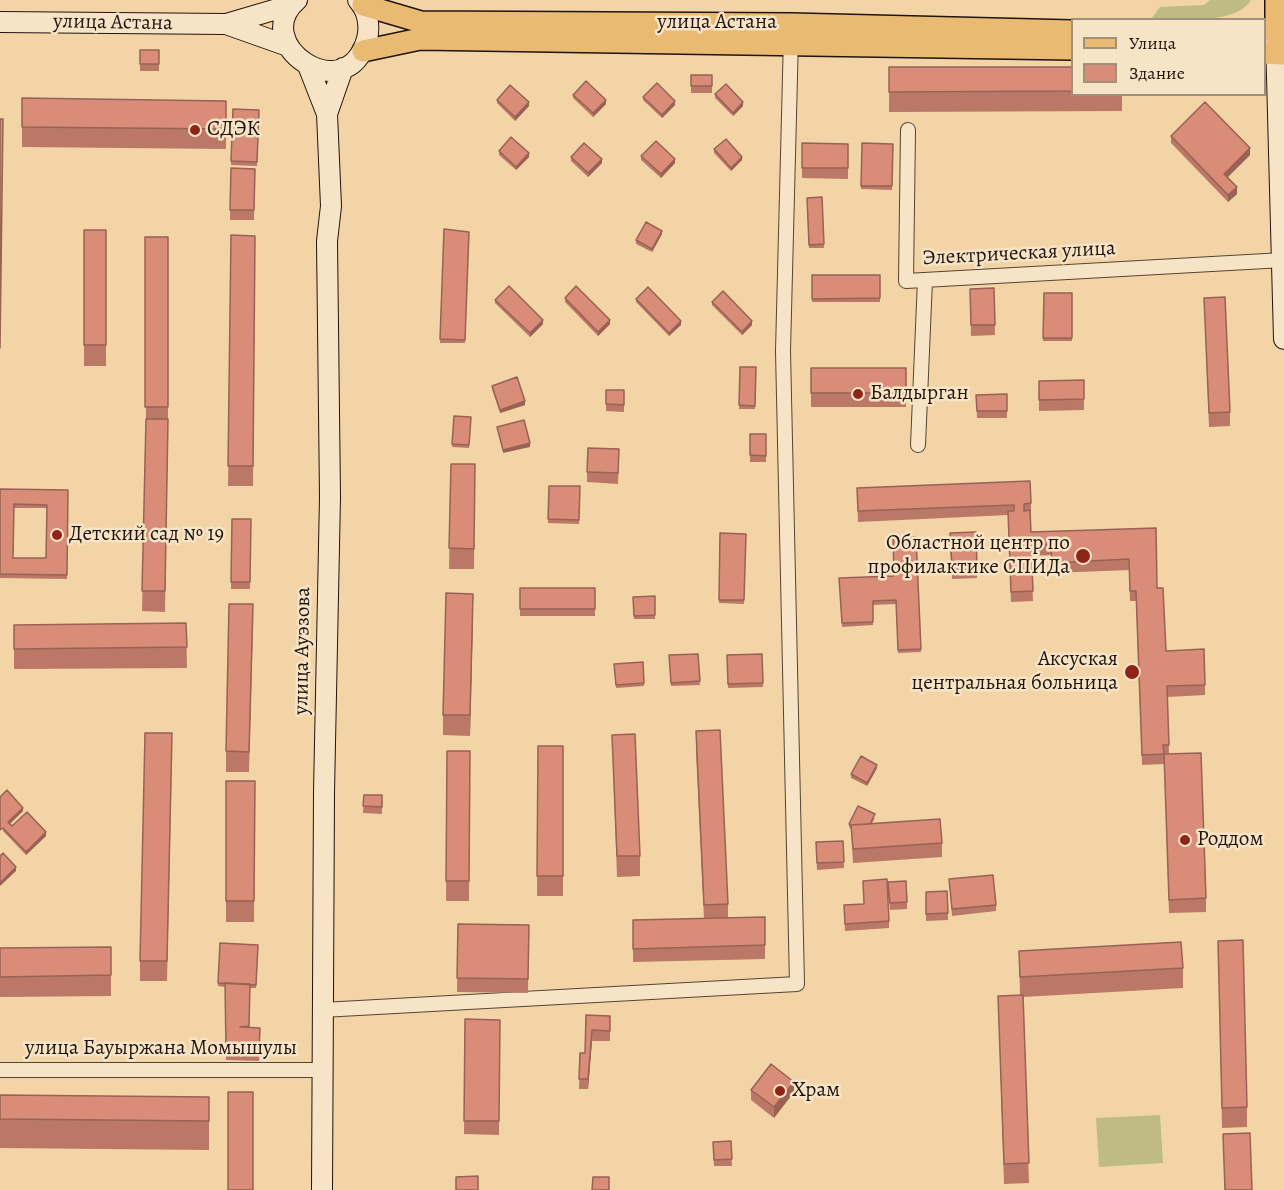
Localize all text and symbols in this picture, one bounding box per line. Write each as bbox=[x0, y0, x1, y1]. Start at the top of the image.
street label: улица Астана bbox=[53, 9, 173, 37]
street label: улица Астана bbox=[657, 10, 777, 36]
legend bbox=[1071, 18, 1266, 96]
text: Улица bbox=[1129, 31, 1176, 55]
text: Здание bbox=[1129, 61, 1185, 85]
place label: СДЭК bbox=[207, 117, 260, 143]
marker: СДЭК bbox=[188, 123, 202, 137]
street label: Электрическая улица bbox=[922, 236, 1116, 272]
place label: Балдырган bbox=[870, 381, 969, 407]
marker: Балдырган bbox=[851, 387, 865, 401]
place label: Детский сад № 19 bbox=[69, 522, 224, 548]
marker: Детский сад № 19 bbox=[50, 528, 64, 542]
place label: Областной центр по профилактике СПИДа bbox=[867, 531, 1070, 581]
marker: Областной центр по профилактике СПИДа bbox=[1074, 547, 1092, 565]
street label: улица Ауэзова bbox=[289, 587, 317, 715]
place label: Аксуская центральная больница bbox=[912, 647, 1118, 697]
marker: Аксуская центральная больница bbox=[1123, 663, 1141, 681]
place label: Роддом bbox=[1197, 827, 1264, 853]
marker: Роддом bbox=[1178, 833, 1192, 847]
street label: улица Бауыржана Момышулы bbox=[25, 1036, 297, 1062]
place label: Храм bbox=[792, 1078, 840, 1104]
marker: Храм bbox=[773, 1084, 787, 1098]

